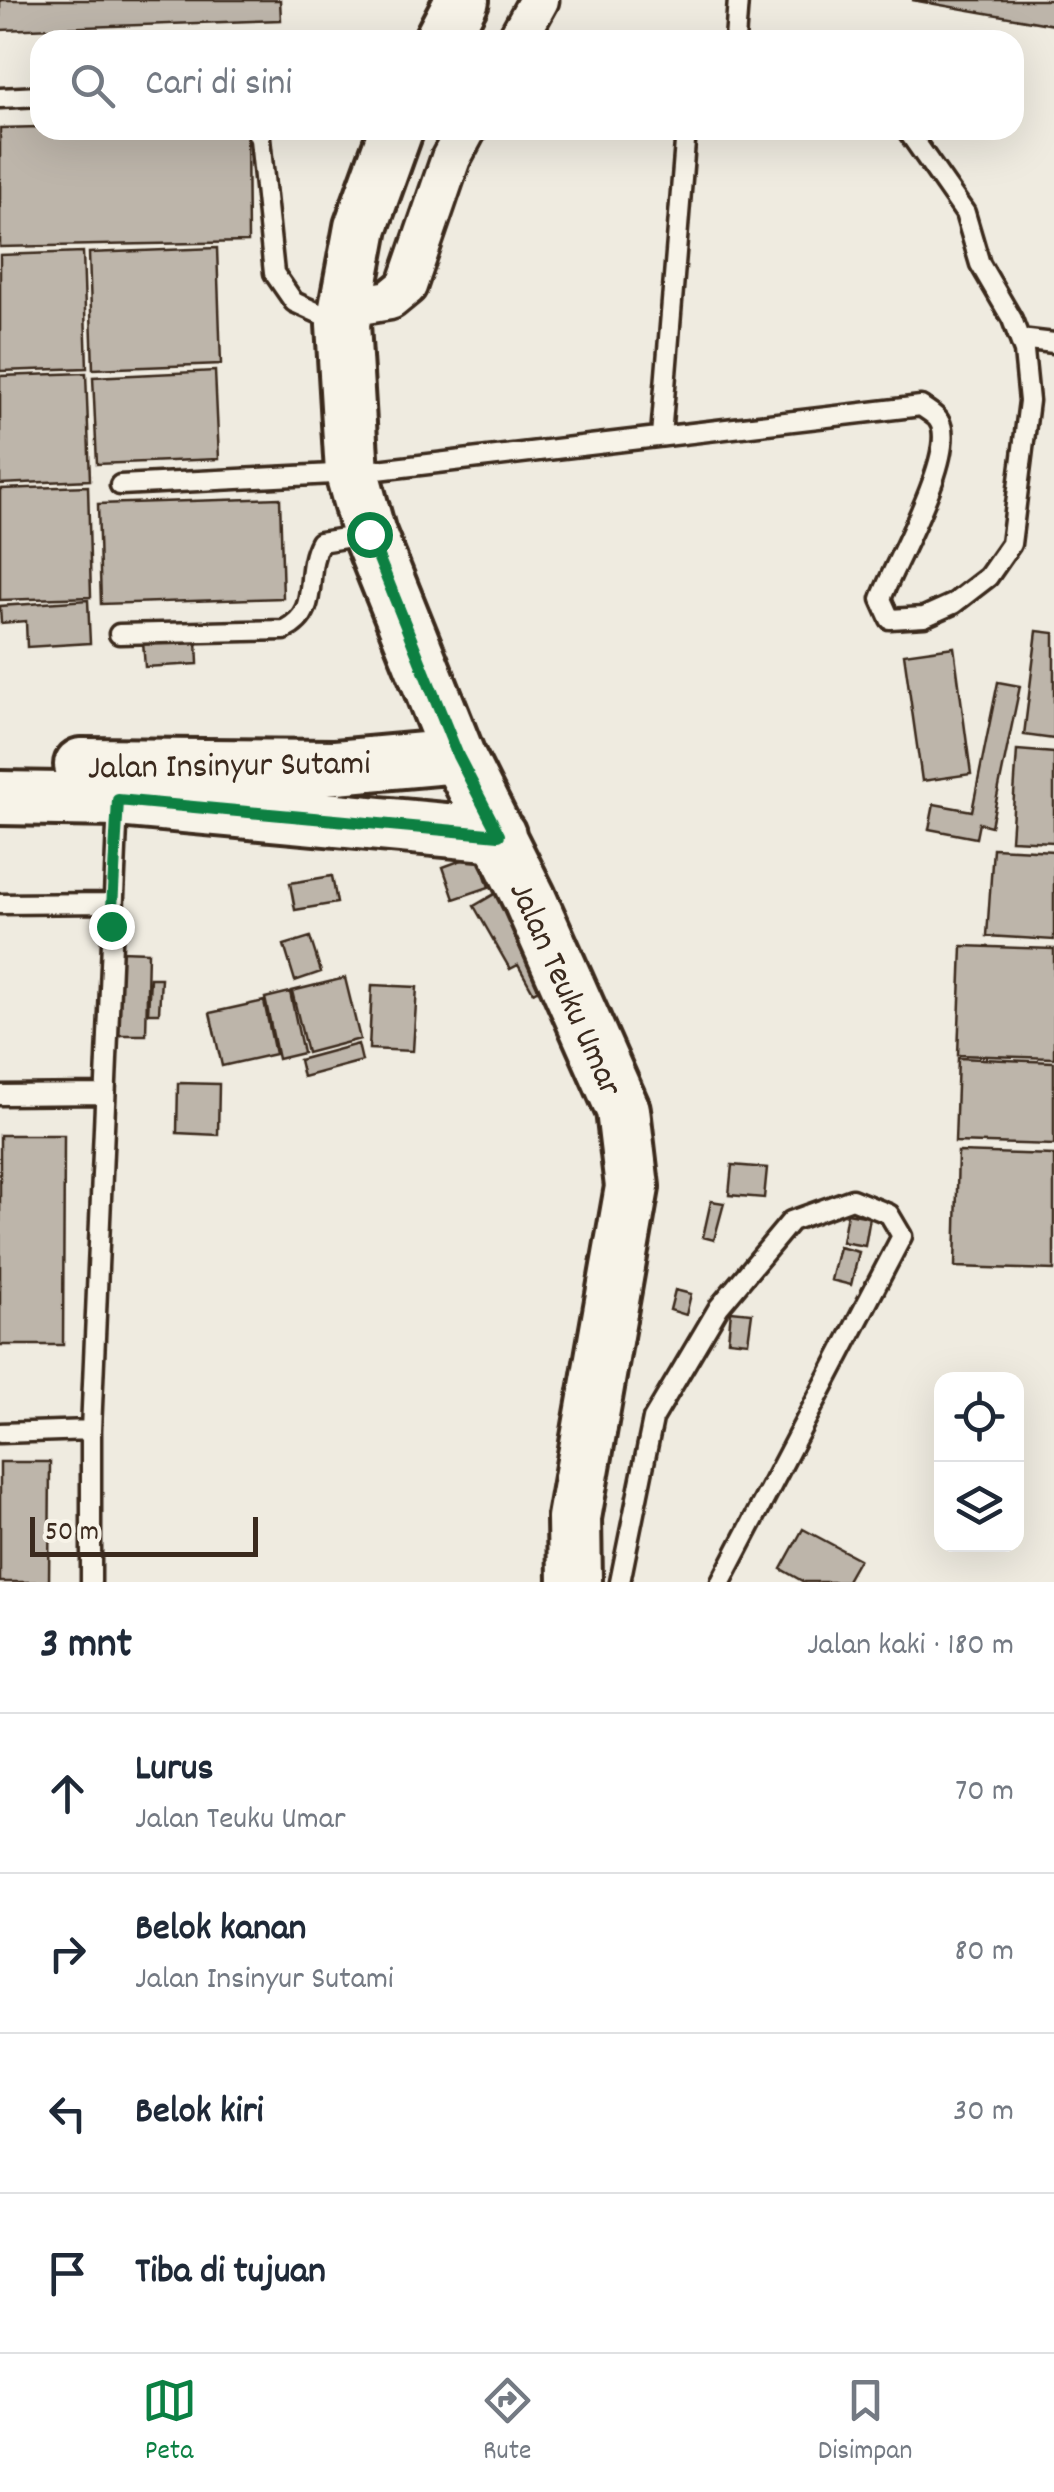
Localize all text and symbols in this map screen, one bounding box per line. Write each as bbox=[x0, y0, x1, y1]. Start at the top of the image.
search box bbox=[30, 30, 1024, 140]
icon: search bbox=[65, 58, 120, 113]
text: Cari di sini bbox=[145, 58, 292, 113]
route start bbox=[347, 512, 393, 558]
street label: Jalan Insinyur Sutami bbox=[87, 741, 371, 795]
street label: Jalan Teuku Umar bbox=[494, 875, 633, 1105]
route end bbox=[89, 904, 135, 950]
map controls bbox=[934, 1372, 1024, 1552]
button: locate bbox=[934, 1372, 1024, 1462]
button: layers bbox=[934, 1462, 1024, 1552]
scale bar bbox=[30, 1512, 258, 1556]
text: 50 m bbox=[45, 1514, 99, 1554]
text: 3 mnt bbox=[40, 1617, 132, 1677]
text: Jalan kaki · 180 m bbox=[807, 1624, 1014, 1670]
text: Lurus bbox=[135, 1743, 213, 1798]
icon: ahead bbox=[40, 1766, 95, 1821]
text: 70 m bbox=[955, 1770, 1014, 1816]
text: Jalan Teuku Umar bbox=[135, 1798, 346, 1844]
text: Belok kanan bbox=[135, 1903, 306, 1958]
icon: right bbox=[40, 1926, 95, 1981]
text: 80 m bbox=[954, 1930, 1014, 1976]
text: Jalan Insinyur Sutami bbox=[135, 1958, 394, 2004]
icon: left bbox=[40, 2086, 95, 2141]
text: Belok kiri bbox=[135, 2086, 264, 2141]
text: 30 m bbox=[953, 2090, 1014, 2136]
icon: arrive bbox=[40, 2246, 95, 2301]
text: Tiba di tujuan bbox=[135, 2246, 326, 2301]
tab: Peta bbox=[142, 2373, 197, 2473]
tab: Rute bbox=[480, 2373, 535, 2473]
tab: Disimpan bbox=[818, 2373, 912, 2473]

